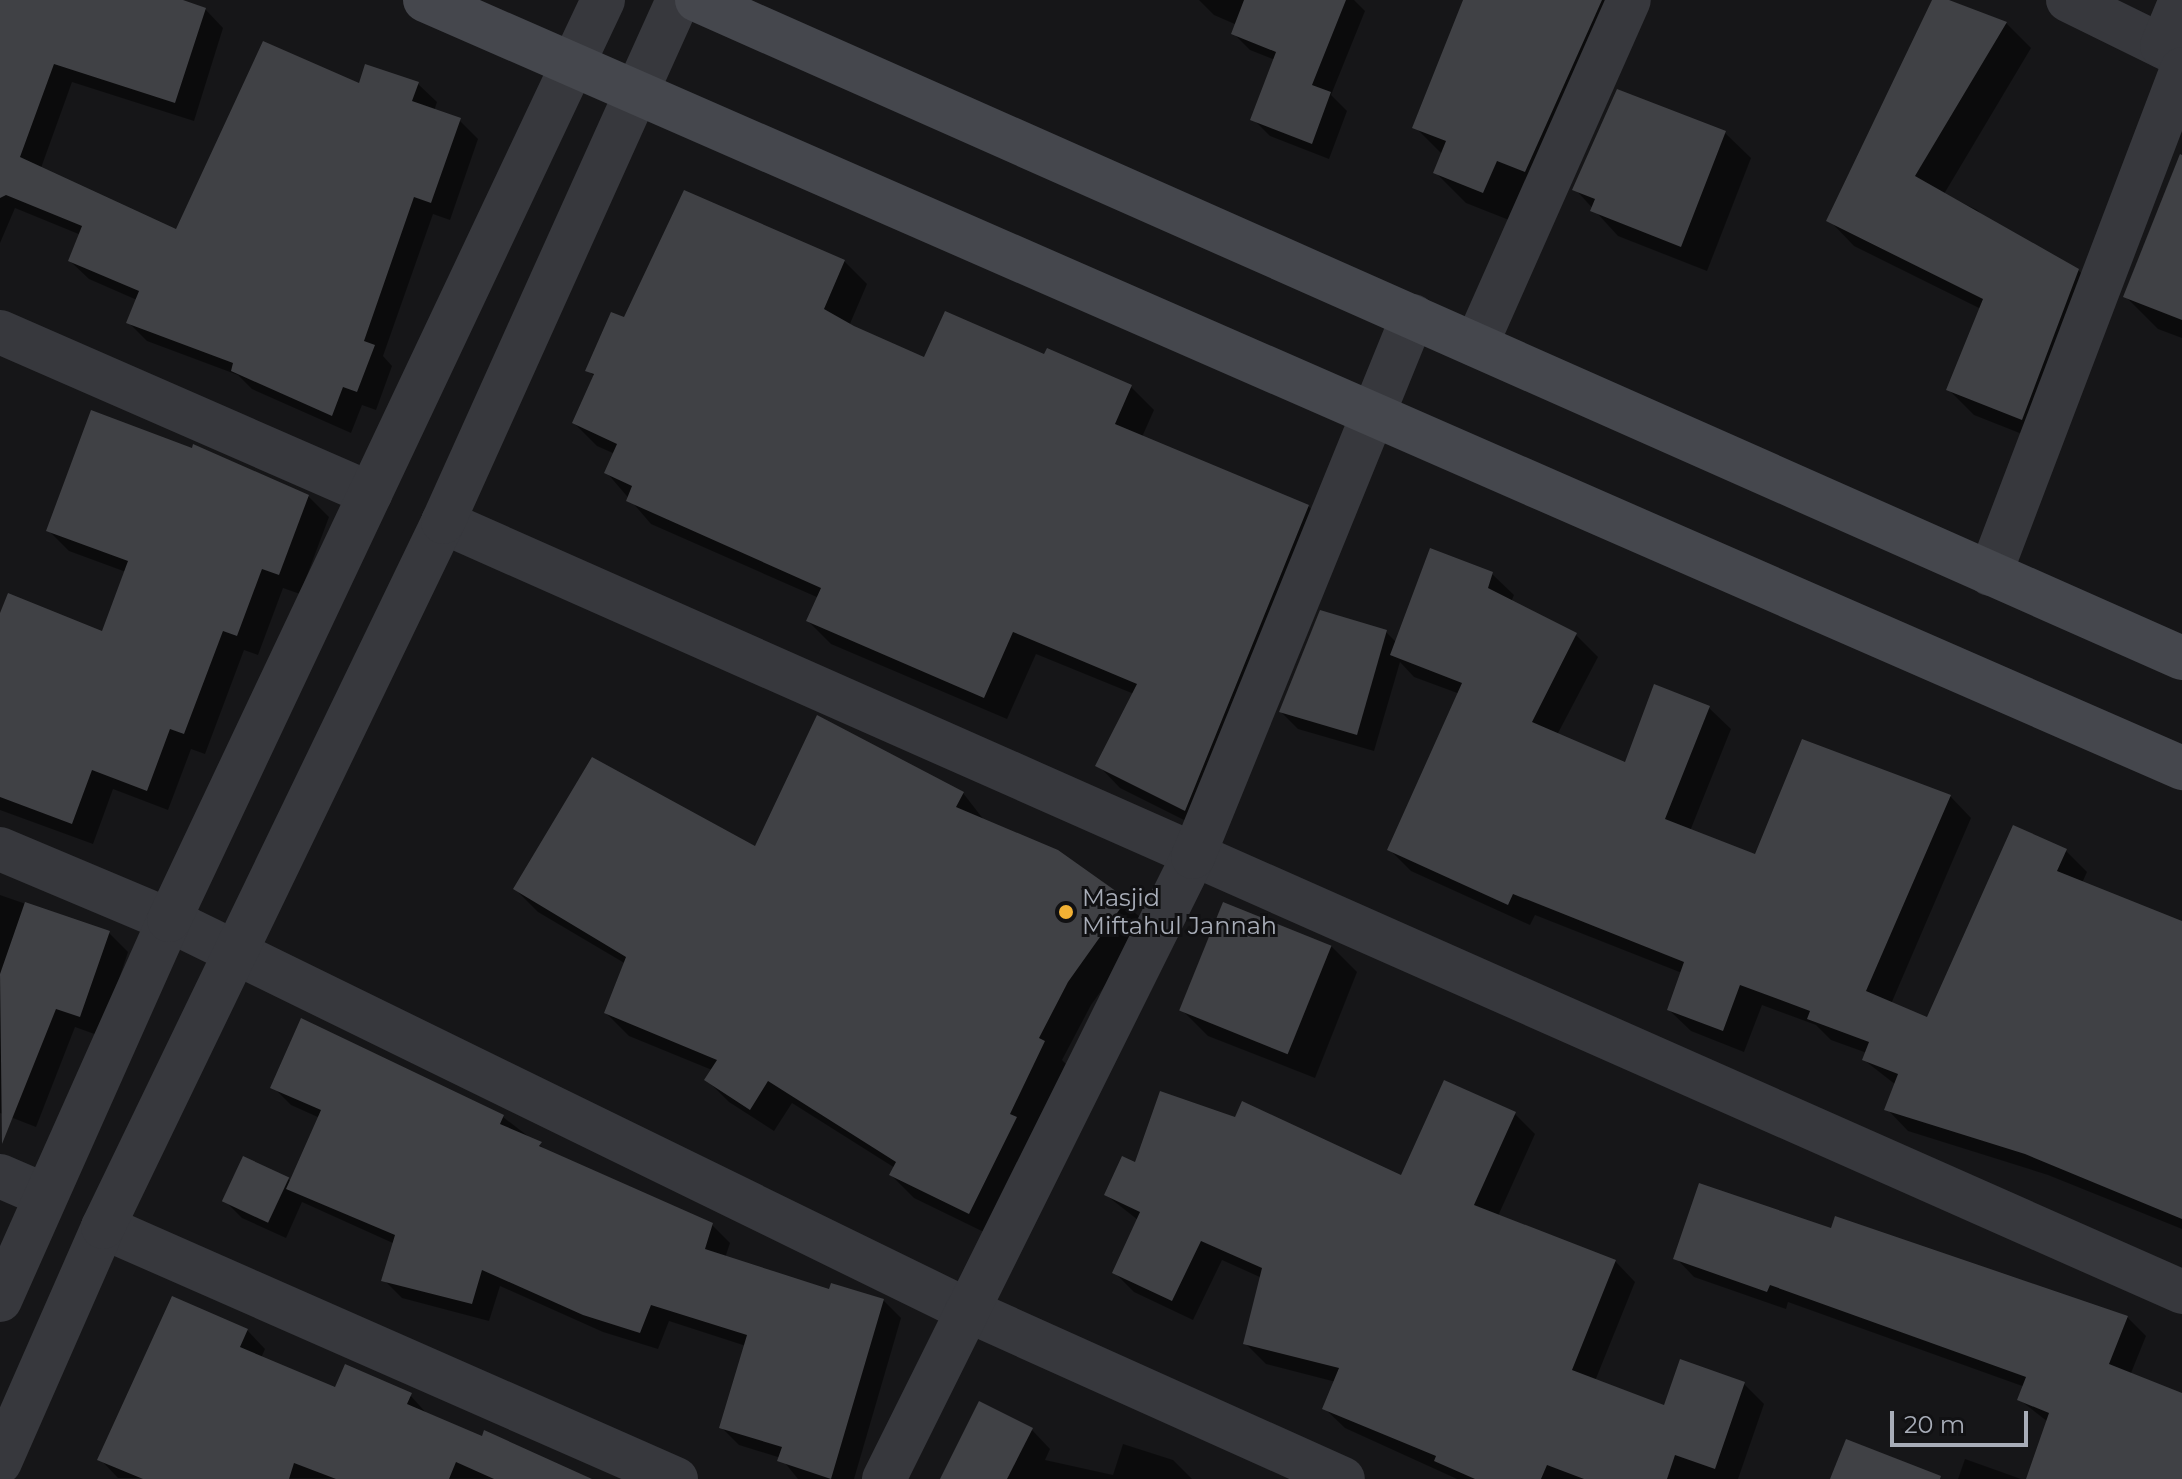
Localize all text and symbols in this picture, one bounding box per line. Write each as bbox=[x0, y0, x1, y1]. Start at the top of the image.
place label: Masjid Miftahul Jannah bbox=[1082, 884, 1277, 940]
marker: Masjid Miftahul Jannah bbox=[1057, 903, 1075, 921]
scale bar bbox=[1894, 1395, 2032, 1445]
text: 20 m bbox=[1904, 1410, 1965, 1439]

